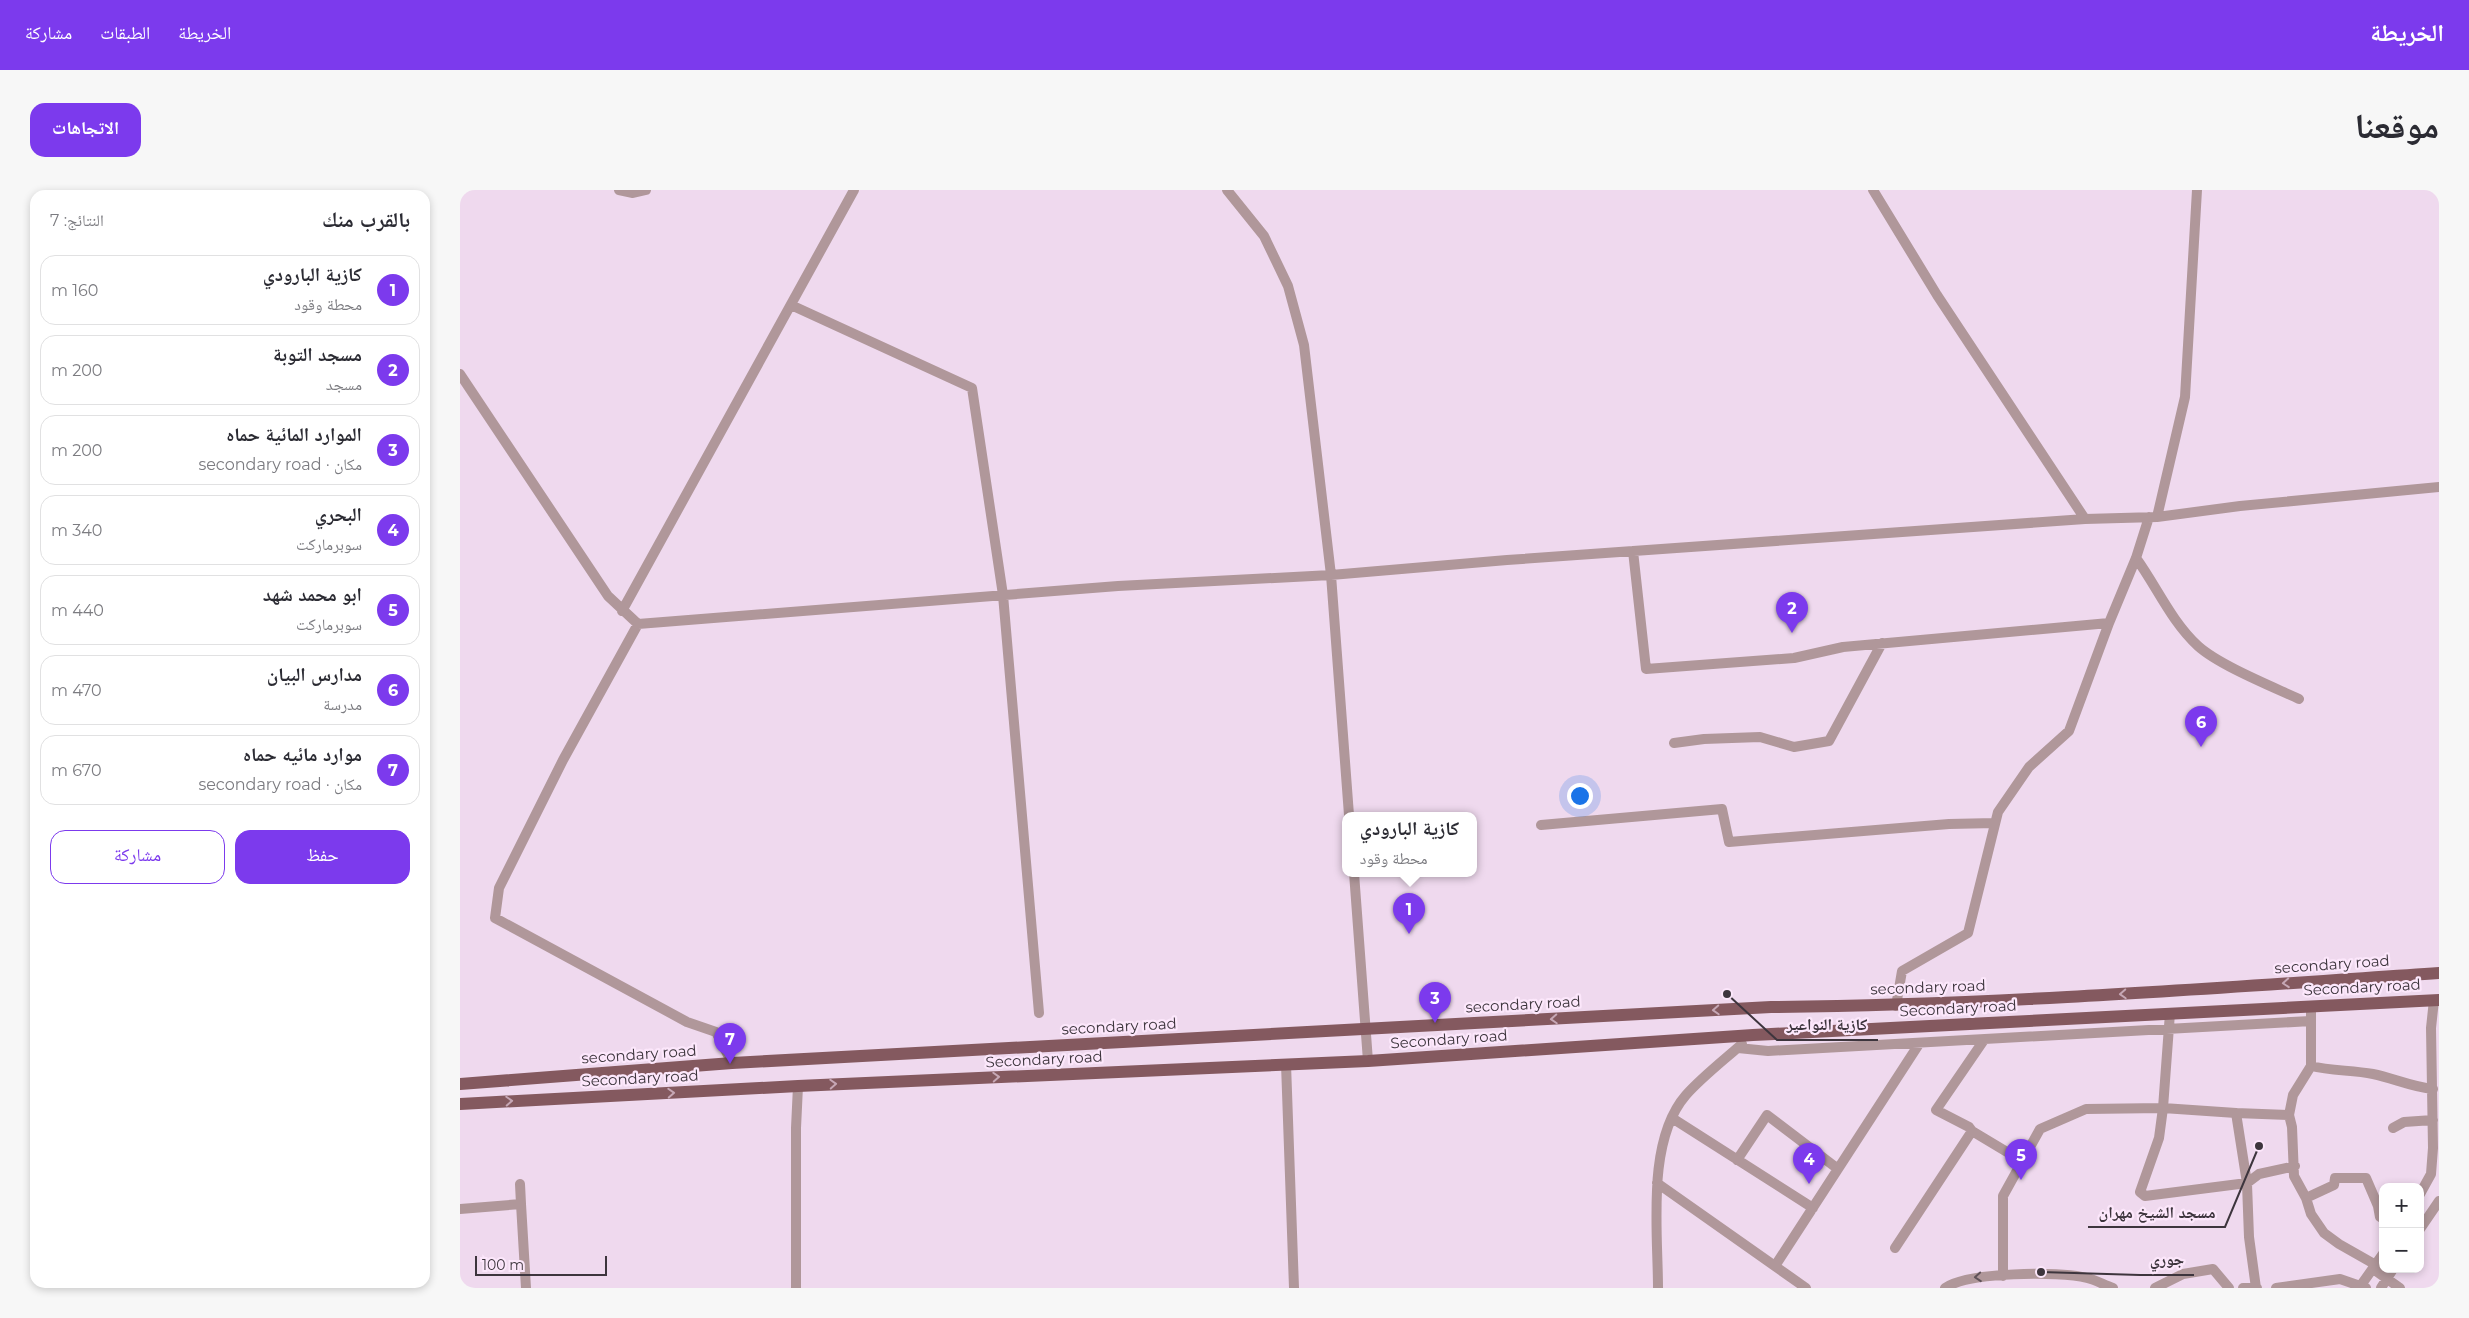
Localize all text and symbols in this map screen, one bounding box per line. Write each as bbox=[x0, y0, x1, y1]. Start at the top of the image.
text: الخريطة bbox=[2370, 18, 2444, 47]
text: مشاركة bbox=[25, 22, 72, 44]
text: الطبقات bbox=[100, 22, 150, 44]
text: الخريطة bbox=[178, 22, 231, 44]
button: الاتجاهات bbox=[30, 103, 141, 157]
text: موقعنا bbox=[2354, 104, 2439, 147]
text: بالقرب منك bbox=[322, 207, 410, 232]
text: النتائج: 7 bbox=[50, 211, 104, 230]
text: كازية البارودي bbox=[263, 263, 362, 286]
text: 160 m bbox=[51, 281, 98, 300]
text: 1 bbox=[390, 281, 396, 300]
text: محطة وقود bbox=[294, 295, 362, 314]
text: مسجد التوبة bbox=[273, 343, 362, 366]
text: 200 m bbox=[51, 361, 102, 380]
text: 2 bbox=[388, 361, 398, 380]
text: مسجد bbox=[326, 375, 362, 394]
text: الموارد المائية حماه bbox=[226, 423, 362, 446]
text: 200 m bbox=[51, 441, 102, 460]
text: 3 bbox=[388, 441, 398, 460]
text: مكان · secondary road bbox=[198, 455, 362, 474]
text: البحري bbox=[315, 503, 362, 526]
text: 340 m bbox=[51, 521, 102, 540]
text: 4 bbox=[387, 521, 399, 540]
text: سوبرماركت bbox=[296, 535, 362, 554]
text: ابو محمد شهد bbox=[263, 583, 362, 606]
pin: 2 bbox=[1776, 592, 1808, 633]
text: 440 m bbox=[51, 601, 104, 620]
text: 5 bbox=[388, 601, 398, 620]
text: سوبرماركت bbox=[296, 615, 362, 634]
text: مدارس البيان bbox=[267, 663, 362, 686]
text: 470 m bbox=[51, 681, 102, 700]
text: 6 bbox=[388, 681, 398, 700]
text: مدرسة bbox=[323, 695, 362, 714]
pin: 6 bbox=[2185, 706, 2217, 747]
text: موارد مائيه حماه bbox=[243, 743, 362, 766]
text: 670 m bbox=[51, 761, 102, 780]
text: 7 bbox=[388, 761, 398, 780]
text: مكان · secondary road bbox=[198, 775, 362, 794]
your location bbox=[1567, 783, 1593, 809]
popup bbox=[1342, 812, 1477, 877]
text: كازية البارودي bbox=[1360, 817, 1459, 840]
button: مشاركة bbox=[50, 830, 225, 884]
button: حفظ bbox=[235, 830, 410, 884]
text: محطة وقود bbox=[1360, 849, 1428, 868]
pin: 1 bbox=[1393, 893, 1425, 934]
street label: secondary road bbox=[2274, 950, 2390, 978]
street label: Secondary road bbox=[2303, 974, 2421, 1000]
street label: secondary road bbox=[1870, 975, 1986, 999]
one-way arrow bbox=[2281, 978, 2289, 989]
pin: 3 bbox=[1419, 982, 1451, 1023]
one-way arrow bbox=[2119, 988, 2127, 999]
street label: secondary road bbox=[1465, 991, 1581, 1017]
street label: Secondary road bbox=[1899, 995, 2017, 1021]
one-way arrow bbox=[1712, 1005, 1720, 1016]
callout: كازية النواعير bbox=[1777, 1009, 1878, 1040]
street label: secondary road bbox=[1061, 1013, 1177, 1039]
one-way arrow bbox=[1550, 1013, 1558, 1024]
text: كازية النواعير bbox=[1786, 1015, 1867, 1034]
pin: 7 bbox=[714, 1023, 746, 1064]
street label: Secondary road bbox=[1390, 1025, 1508, 1053]
street label: secondary road bbox=[581, 1040, 697, 1068]
street label: Secondary road bbox=[985, 1046, 1103, 1072]
street label: Secondary road bbox=[581, 1065, 699, 1091]
one-way arrow bbox=[992, 1072, 1000, 1082]
one-way arrow bbox=[830, 1079, 837, 1089]
one-way arrow bbox=[667, 1087, 675, 1098]
one-way arrow bbox=[505, 1096, 513, 1107]
pin: 5 bbox=[2005, 1139, 2037, 1180]
pin: 4 bbox=[1793, 1143, 1825, 1184]
map controls bbox=[2379, 1183, 2424, 1273]
button: + bbox=[2379, 1183, 2424, 1228]
callout: مسجد الشيخ مهران bbox=[2088, 1196, 2225, 1227]
text: مسجد الشيخ مهران bbox=[2098, 1203, 2216, 1223]
button: − bbox=[2379, 1228, 2424, 1273]
callout: جوري bbox=[2140, 1244, 2194, 1275]
text: جوري bbox=[2150, 1250, 2184, 1272]
scale bar bbox=[475, 1253, 608, 1276]
text: 100 m bbox=[482, 1256, 524, 1274]
one-way arrow bbox=[1974, 1272, 1982, 1283]

